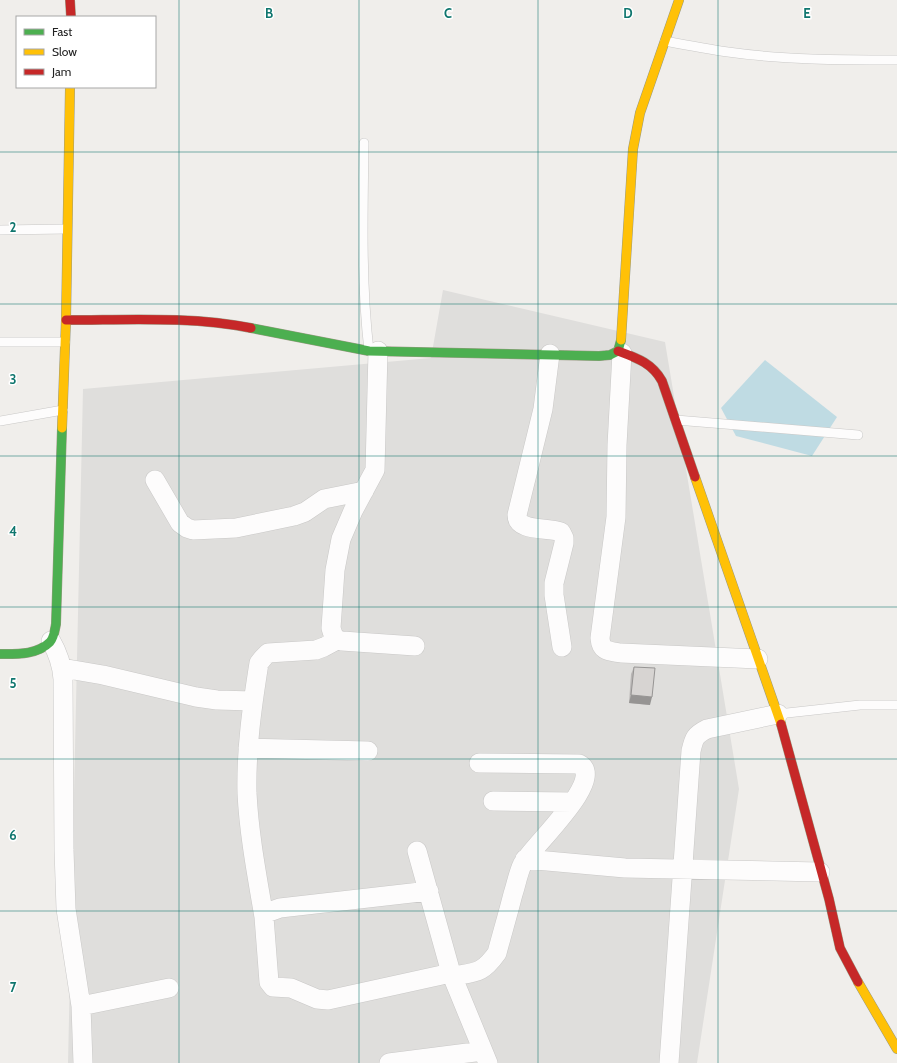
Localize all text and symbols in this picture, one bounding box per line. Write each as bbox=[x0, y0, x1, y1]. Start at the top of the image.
text: B bbox=[265, 5, 273, 21]
text: C bbox=[444, 5, 452, 21]
text: D bbox=[623, 5, 633, 21]
text: E bbox=[803, 5, 811, 21]
legend bbox=[16, 16, 156, 88]
text: Fast bbox=[52, 24, 72, 39]
text: Slow bbox=[52, 44, 77, 59]
text: Jam bbox=[51, 64, 71, 79]
text: 2 bbox=[10, 219, 17, 235]
text: 3 bbox=[9, 371, 17, 387]
text: 4 bbox=[9, 523, 17, 539]
text: 5 bbox=[10, 675, 17, 691]
text: 6 bbox=[9, 827, 17, 843]
text: 7 bbox=[10, 979, 17, 995]

